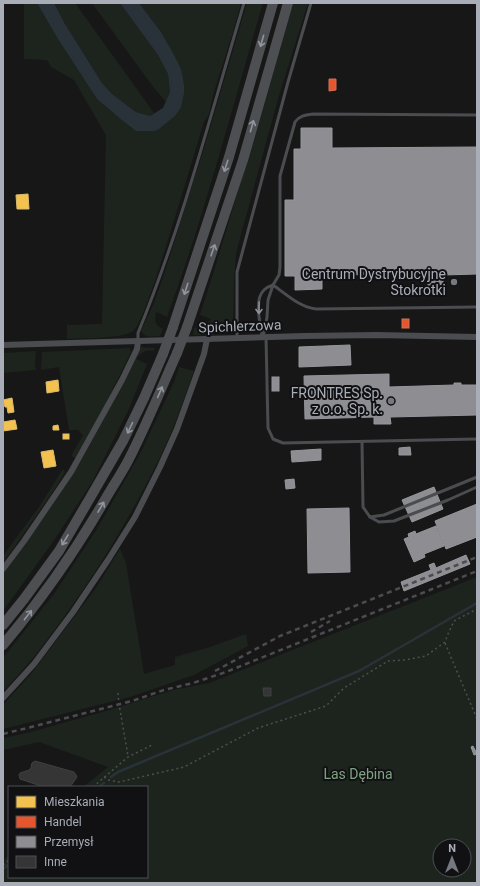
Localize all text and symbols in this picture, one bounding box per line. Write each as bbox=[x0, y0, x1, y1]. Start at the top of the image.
one-way arrow bbox=[258, 34, 265, 47]
one-way arrow bbox=[249, 120, 257, 133]
one-way arrow bbox=[222, 159, 230, 171]
one-way arrow bbox=[209, 244, 217, 256]
place label: Centrum Dystrybucyjne Stokrotki bbox=[302, 266, 446, 298]
marker: Centrum Dystrybucyjne Stokrotki bbox=[449, 277, 459, 287]
one-way arrow bbox=[181, 283, 189, 295]
one-way arrow bbox=[255, 301, 263, 314]
street label: Spichlerzowa bbox=[198, 317, 282, 335]
place label: FRONTRES Sp. z o.o. Sp. k. bbox=[291, 385, 383, 417]
one-way arrow bbox=[157, 386, 164, 398]
marker: FRONTRES Sp. z o.o. Sp. k. bbox=[386, 396, 396, 406]
one-way arrow bbox=[126, 421, 133, 433]
one-way arrow bbox=[97, 501, 105, 513]
one-way arrow bbox=[60, 534, 68, 546]
one-way arrow bbox=[23, 609, 32, 620]
park label: Las Dębina bbox=[323, 766, 393, 782]
legend bbox=[8, 786, 148, 878]
text: Mieszkania bbox=[44, 795, 105, 809]
text: Handel bbox=[44, 815, 82, 829]
text: Przemysł bbox=[44, 835, 94, 849]
north arrow bbox=[432, 838, 472, 878]
text: N bbox=[448, 842, 456, 855]
text: Inne bbox=[44, 855, 67, 869]

